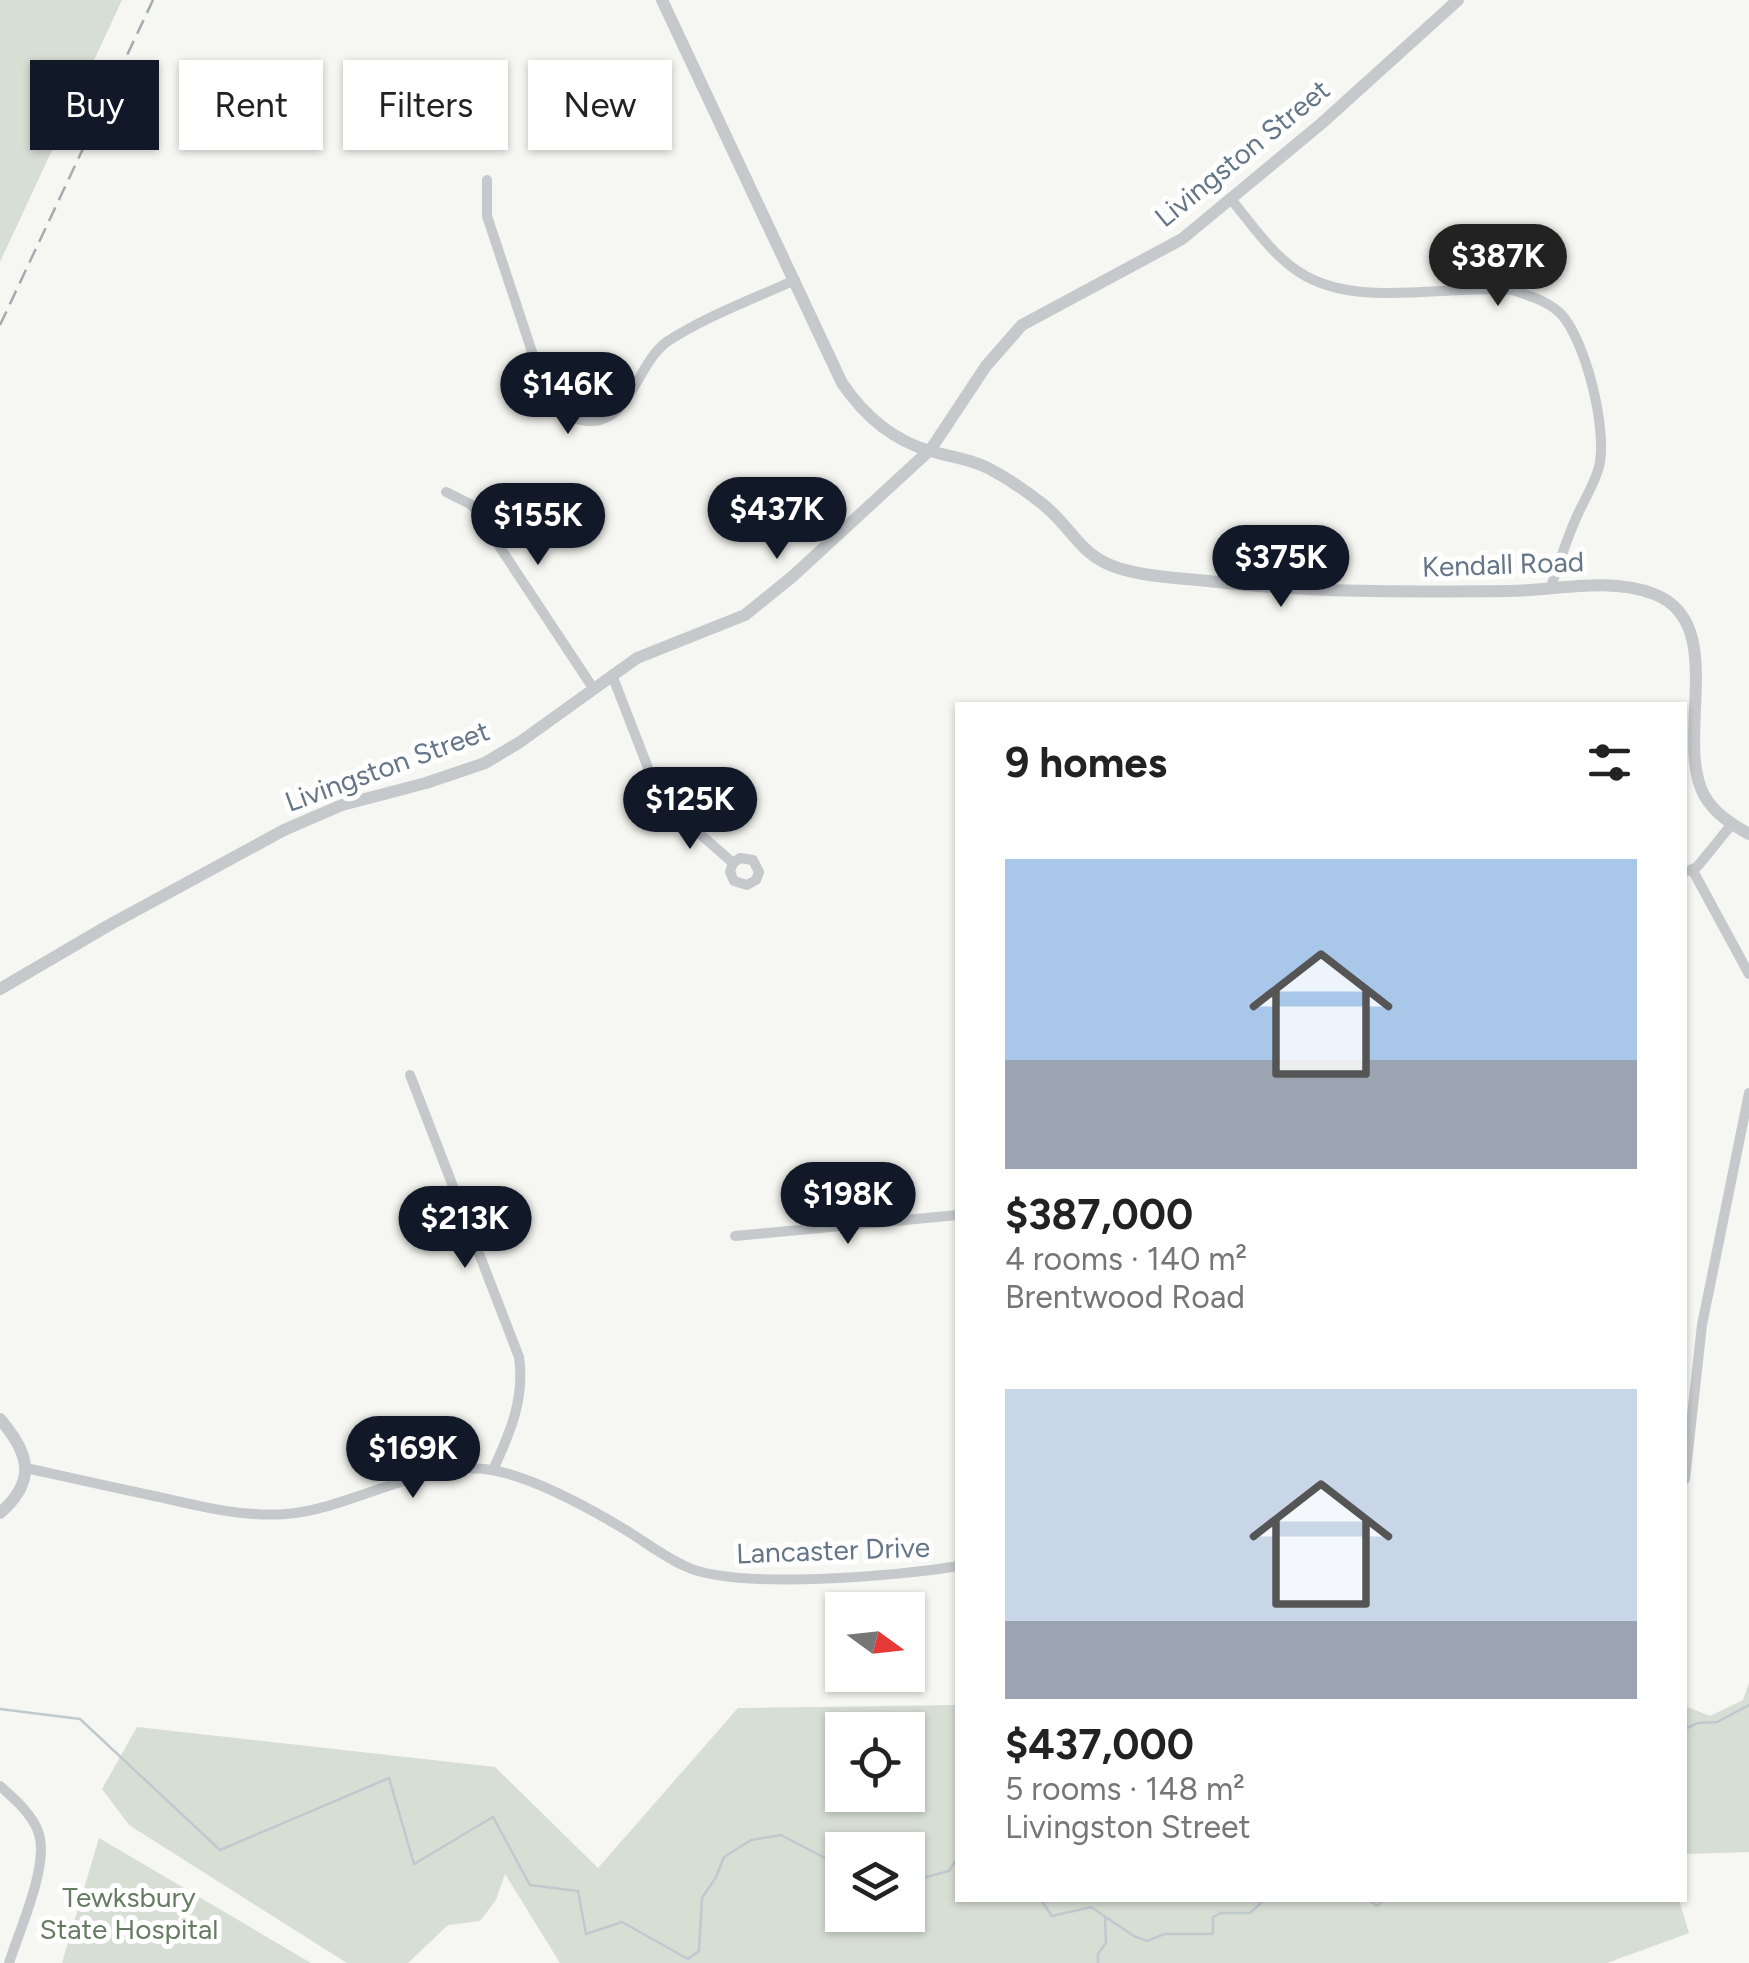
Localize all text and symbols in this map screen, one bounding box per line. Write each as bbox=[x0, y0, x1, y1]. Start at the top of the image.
chip: Buy bbox=[30, 60, 159, 150]
chip: Rent bbox=[179, 60, 323, 150]
chip: Filters bbox=[343, 60, 508, 150]
chip: New bbox=[528, 60, 672, 150]
street label: Livingston Street bbox=[1148, 72, 1336, 234]
pin: $387K bbox=[1428, 224, 1568, 309]
text: $387K bbox=[1451, 237, 1545, 275]
pin: $146K bbox=[498, 352, 638, 437]
text: $146K bbox=[522, 365, 614, 403]
pin: $437K bbox=[707, 477, 847, 562]
pin: $155K bbox=[468, 483, 608, 568]
text: $437K bbox=[730, 490, 824, 528]
text: $155K bbox=[493, 496, 583, 534]
pin: $375K bbox=[1211, 525, 1351, 610]
text: $375K bbox=[1234, 538, 1328, 576]
street label: Kendall Road bbox=[1421, 544, 1585, 584]
street label: Livingston Street bbox=[280, 713, 494, 819]
icon: filters bbox=[1582, 735, 1637, 790]
text: 9 homes bbox=[1005, 737, 1167, 788]
pin: $125K bbox=[620, 767, 760, 852]
text: $125K bbox=[645, 780, 735, 818]
icon: home bbox=[1231, 924, 1411, 1104]
pin: $198K bbox=[778, 1162, 918, 1247]
text: $198K bbox=[803, 1175, 893, 1213]
pin: $213K bbox=[395, 1186, 535, 1271]
text: $387,000 bbox=[1005, 1189, 1193, 1240]
text: $213K bbox=[421, 1199, 509, 1237]
text: 4 rooms · 140 m² bbox=[1005, 1240, 1247, 1278]
text: Brentwood Road bbox=[1005, 1278, 1245, 1316]
pin: $169K bbox=[343, 1416, 483, 1501]
text: $169K bbox=[368, 1429, 458, 1467]
icon: home bbox=[1231, 1454, 1411, 1634]
street label: Lancaster Drive bbox=[736, 1530, 930, 1570]
north arrow bbox=[825, 1592, 925, 1692]
map controls bbox=[825, 1592, 925, 1932]
button: locate bbox=[825, 1712, 925, 1812]
text: $437,000 bbox=[1005, 1719, 1194, 1770]
text: 5 rooms · 148 m² bbox=[1005, 1770, 1245, 1808]
text: Livingston Street bbox=[1005, 1808, 1251, 1846]
button: layers bbox=[825, 1832, 925, 1932]
park label: Tewksbury State Hospital bbox=[39, 1880, 219, 1946]

